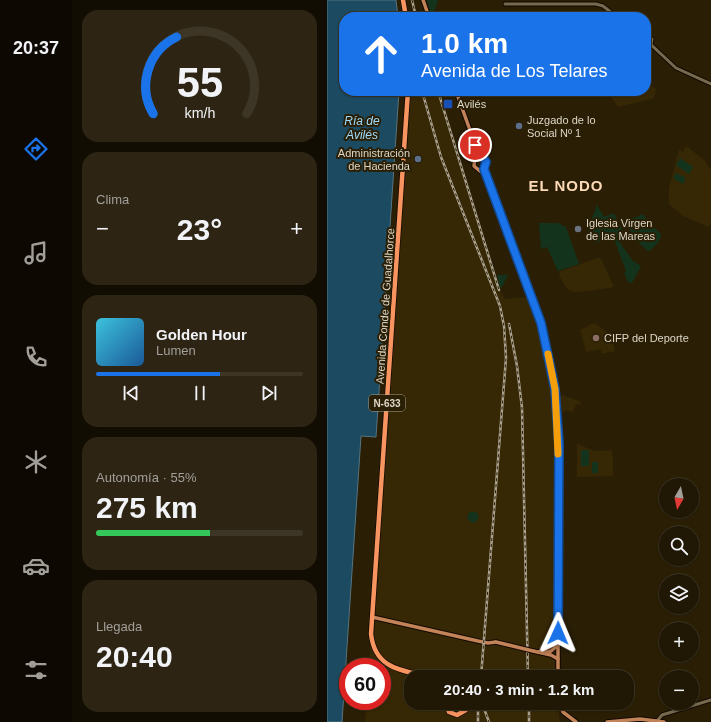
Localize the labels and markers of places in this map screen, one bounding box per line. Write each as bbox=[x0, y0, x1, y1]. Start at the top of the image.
marker: Avilés bbox=[442, 98, 454, 110]
place label: Avilés bbox=[457, 98, 487, 110]
place label: Juzgado de lo Social Nº 1 bbox=[527, 114, 596, 139]
marker: Juzgado de lo Social Nº 1 bbox=[514, 121, 524, 131]
pin bbox=[458, 128, 492, 162]
place label: Administración de Hacienda bbox=[338, 147, 411, 172]
marker: Administración de Hacienda bbox=[413, 154, 423, 164]
place label: Iglesia Virgen de las Mareas bbox=[586, 217, 656, 242]
marker: Iglesia Virgen de las Mareas bbox=[573, 224, 583, 234]
place label: CIFP del Deporte bbox=[604, 332, 689, 344]
marker: CIFP del Deporte bbox=[591, 333, 601, 343]

